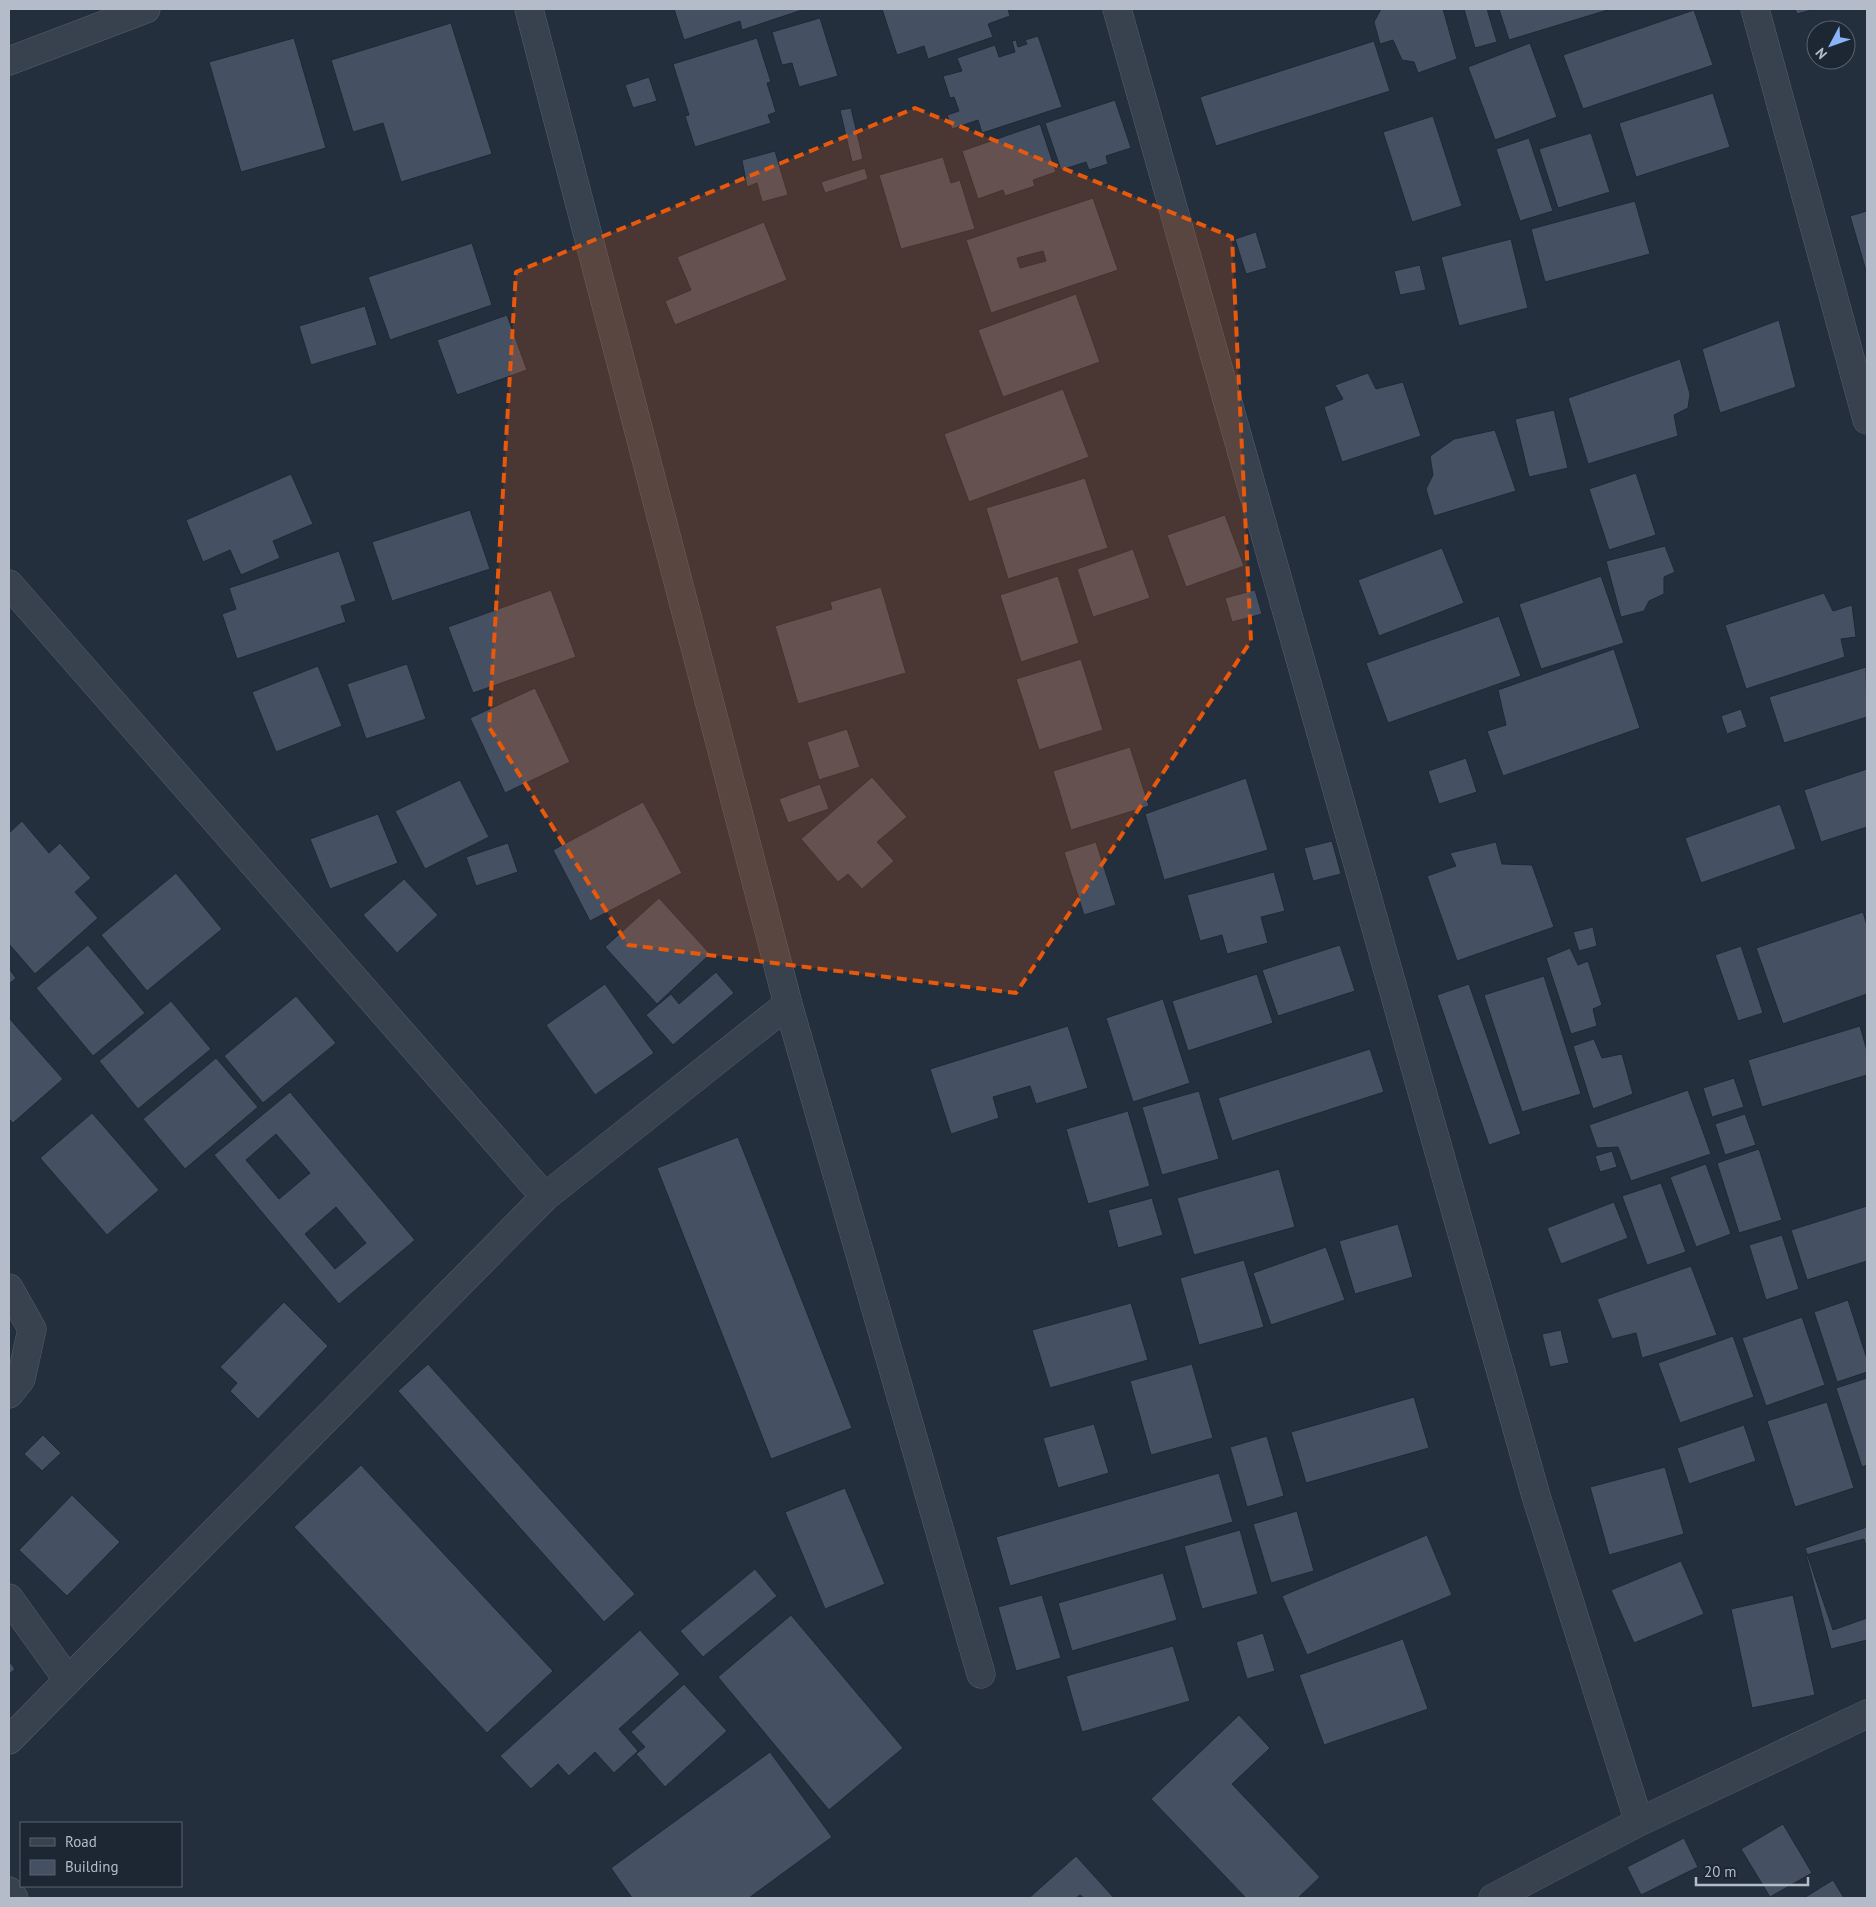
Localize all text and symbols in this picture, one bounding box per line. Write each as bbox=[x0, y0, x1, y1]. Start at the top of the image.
north arrow bbox=[1806, 20, 1856, 70]
text: N bbox=[1811, 44, 1831, 63]
legend bbox=[20, 1822, 182, 1887]
text: Road bbox=[65, 1832, 97, 1851]
scale bar bbox=[1696, 1854, 1808, 1886]
text: Building bbox=[65, 1857, 119, 1876]
text: 20 m bbox=[1704, 1862, 1737, 1881]

